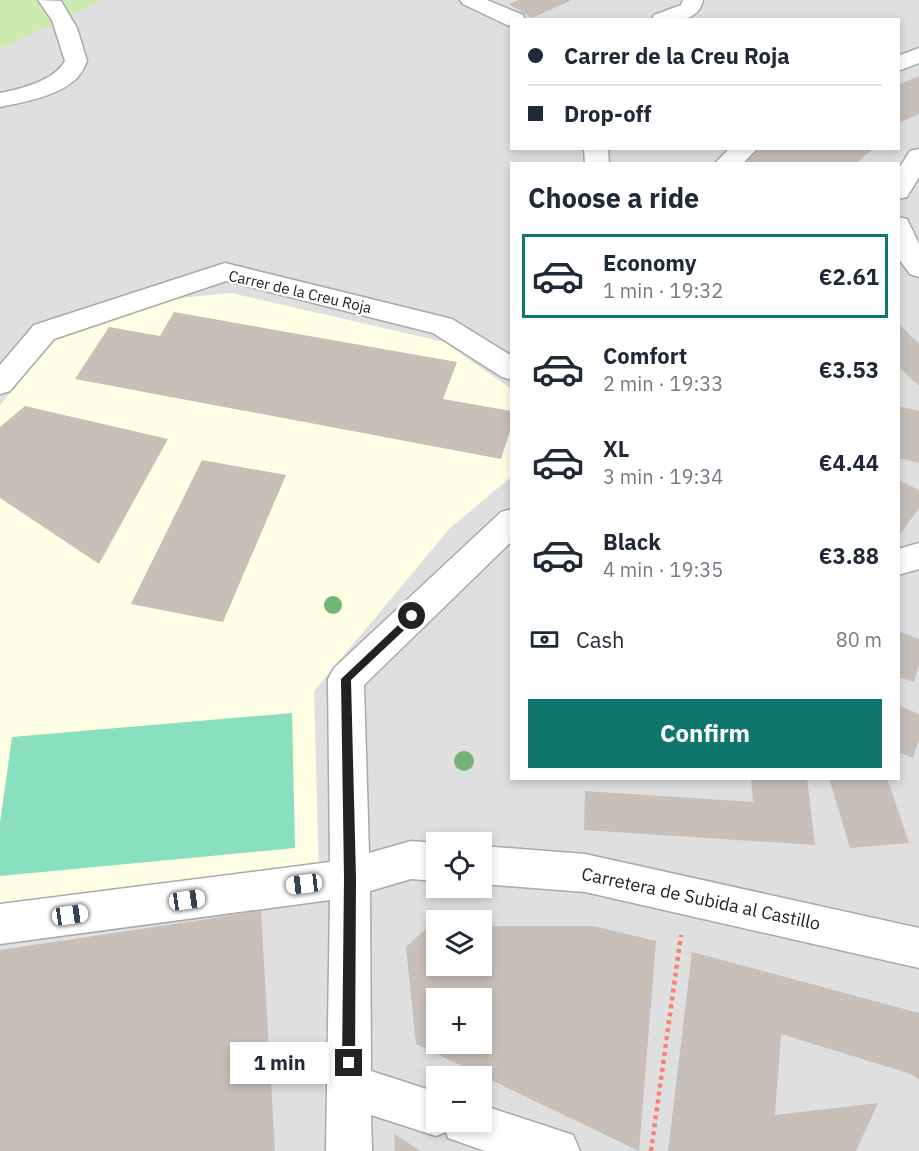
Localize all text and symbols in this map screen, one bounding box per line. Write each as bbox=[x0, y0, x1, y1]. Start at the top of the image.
text: Carrer de la Creu Roja bbox=[564, 41, 790, 70]
text: Drop-off bbox=[564, 99, 651, 128]
text: Choose a ride bbox=[528, 180, 699, 215]
text: Economy bbox=[603, 248, 697, 277]
icon: car bbox=[531, 249, 585, 303]
text: €2.61 bbox=[819, 262, 879, 291]
street label: Carrer de la Creu Roja bbox=[227, 266, 373, 317]
text: 1 min · 19:32 bbox=[603, 277, 723, 304]
text: Comfort bbox=[603, 341, 687, 370]
icon: car bbox=[531, 342, 585, 396]
text: €3.53 bbox=[819, 355, 879, 384]
text: 2 min · 19:33 bbox=[603, 370, 723, 397]
text: XL bbox=[603, 434, 629, 463]
icon: car bbox=[531, 435, 585, 489]
text: €4.44 bbox=[819, 448, 879, 477]
text: 3 min · 19:34 bbox=[603, 463, 723, 490]
text: Black bbox=[603, 527, 661, 556]
icon: car bbox=[531, 528, 585, 582]
text: €3.88 bbox=[819, 541, 879, 570]
text: 4 min · 19:35 bbox=[603, 556, 723, 583]
route start bbox=[398, 602, 425, 629]
icon: cash bbox=[528, 623, 561, 656]
text: Cash bbox=[576, 625, 625, 654]
text: 80 m bbox=[836, 626, 882, 653]
button: Confirm bbox=[528, 699, 882, 768]
map controls bbox=[426, 832, 492, 1132]
button: locate bbox=[426, 832, 492, 898]
street label: Carretera de Subida al Castillo bbox=[580, 862, 823, 935]
car bbox=[285, 873, 323, 895]
car bbox=[168, 889, 206, 911]
car bbox=[51, 904, 89, 926]
button: layers bbox=[426, 910, 492, 976]
button: + bbox=[426, 988, 492, 1054]
callout: 1 min bbox=[229, 1042, 328, 1084]
text: 1 min bbox=[253, 1049, 306, 1076]
route end bbox=[335, 1049, 362, 1076]
button: − bbox=[426, 1066, 492, 1132]

